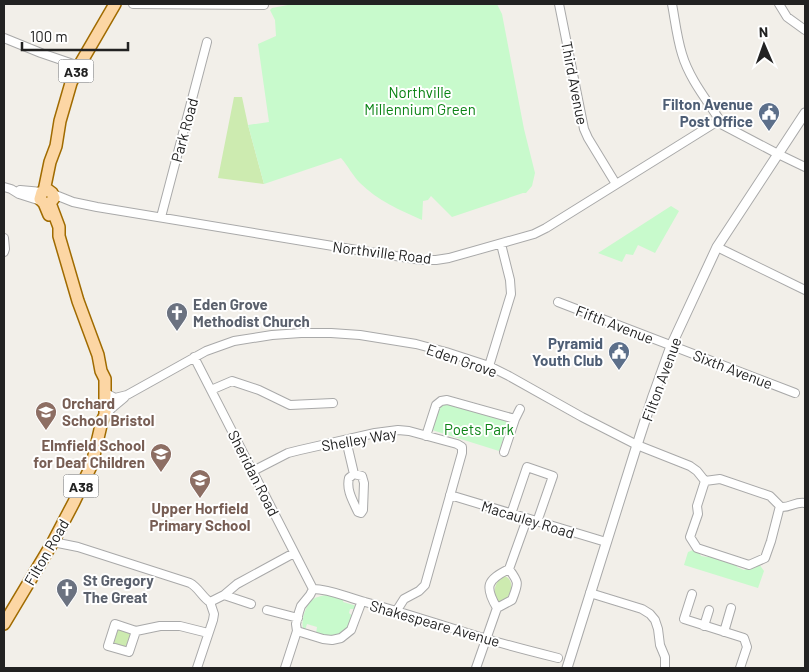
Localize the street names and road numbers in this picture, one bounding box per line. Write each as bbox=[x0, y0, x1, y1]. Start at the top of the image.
street label: Third Avenue bbox=[558, 40, 592, 126]
road number: A38 bbox=[58, 59, 94, 82]
street label: Park Road bbox=[167, 96, 201, 164]
street label: Northville Road bbox=[332, 237, 432, 267]
street label: Fifth Avenue bbox=[574, 301, 656, 347]
street label: Filton Avenue bbox=[637, 335, 685, 423]
street label: Eden Grove bbox=[424, 339, 500, 381]
street label: Sixth Avenue bbox=[691, 346, 775, 392]
street label: Shelley Way bbox=[320, 423, 398, 454]
street label: Sheridan Road bbox=[225, 427, 283, 519]
road number: A38 bbox=[64, 474, 98, 498]
street label: Macauley Road bbox=[479, 496, 577, 542]
street label: Filton Road bbox=[20, 516, 72, 588]
street label: Shakespeare Avenue bbox=[368, 596, 502, 650]

